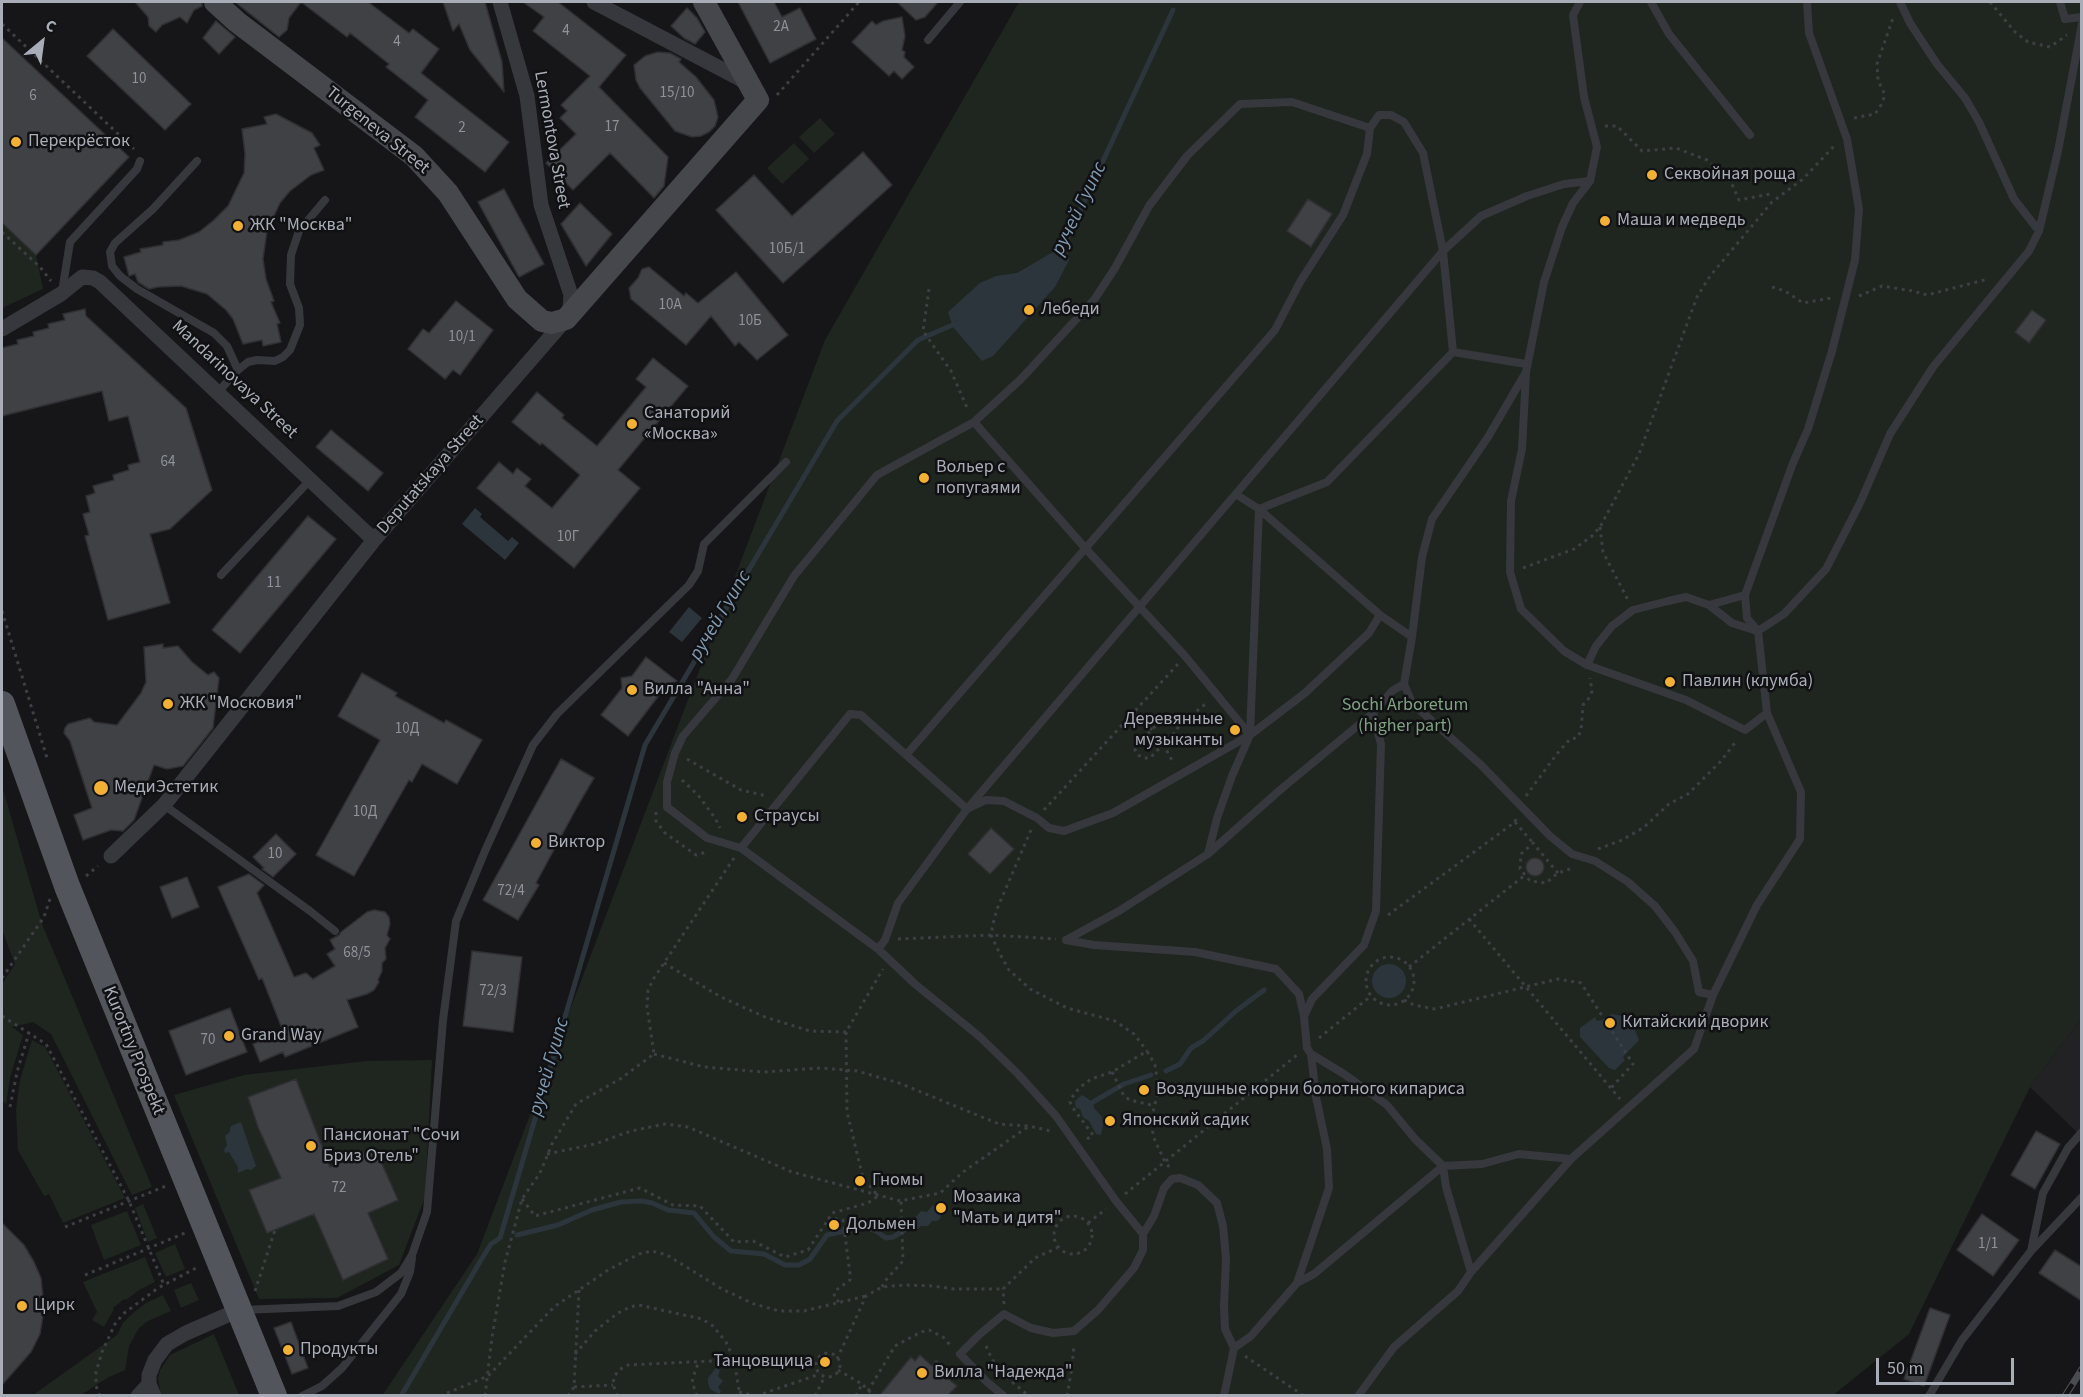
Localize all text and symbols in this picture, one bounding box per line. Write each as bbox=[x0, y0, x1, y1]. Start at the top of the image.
north arrow bbox=[12, 12, 72, 72]
text: С bbox=[41, 14, 60, 38]
house number: 2А bbox=[773, 19, 789, 37]
house number: 4 bbox=[562, 23, 570, 41]
house number: 4 bbox=[393, 34, 401, 52]
street label: Lermontova Street bbox=[528, 69, 574, 211]
house number: 10 bbox=[132, 71, 146, 89]
street label: Turgeneva Street bbox=[321, 83, 433, 179]
house number: 15/10 bbox=[659, 85, 695, 103]
house number: 6 bbox=[29, 88, 37, 106]
house number: 17 bbox=[605, 119, 619, 137]
house number: 2 bbox=[458, 120, 466, 138]
place label: Перекрёсток bbox=[28, 131, 130, 153]
marker: Перекрёсток bbox=[9, 135, 23, 149]
water label: ручей Гуипс bbox=[1047, 158, 1113, 260]
place label: Секвойная роща bbox=[1664, 164, 1796, 186]
marker: Секвойная роща bbox=[1645, 168, 1659, 182]
place label: Маша и медведь bbox=[1617, 210, 1746, 232]
marker: Маша и медведь bbox=[1598, 214, 1612, 228]
place label: ЖК "Москва" bbox=[250, 215, 352, 237]
marker: ЖК "Москва" bbox=[231, 219, 245, 233]
house number: 10Б/1 bbox=[769, 241, 805, 259]
house number: 10А bbox=[658, 297, 682, 315]
place label: Лебеди bbox=[1041, 299, 1100, 321]
marker: Лебеди bbox=[1022, 303, 1036, 317]
house number: 10Б bbox=[738, 313, 762, 331]
street label: Mandarinovaya Street bbox=[167, 316, 301, 444]
house number: 10/1 bbox=[448, 329, 476, 347]
place label: Санаторий «Москва» bbox=[644, 403, 730, 446]
street label: Deputatskaya Street bbox=[373, 411, 489, 539]
marker: Санаторий «Москва» bbox=[625, 417, 639, 431]
house number: 64 bbox=[161, 454, 175, 472]
place label: Вольер с попугаями bbox=[936, 457, 1021, 500]
marker: Вольер с попугаями bbox=[917, 471, 931, 485]
house number: 10Г bbox=[557, 529, 579, 547]
water label: ручей Гуипс bbox=[685, 567, 757, 665]
house number: 11 bbox=[267, 575, 281, 593]
place label: Павлин (клумба) bbox=[1682, 671, 1813, 693]
marker: Павлин (клумба) bbox=[1663, 675, 1677, 689]
place label: Вилла "Анна" bbox=[644, 679, 750, 701]
marker: Вилла "Анна" bbox=[625, 683, 639, 697]
place label: ЖК "Московия" bbox=[180, 693, 302, 715]
park label: Sochi Arboretum (higher part) bbox=[1342, 695, 1468, 738]
marker: ЖК "Московия" bbox=[161, 697, 175, 711]
place label: Деревянные музыканты bbox=[1124, 709, 1223, 752]
house number: 10Д bbox=[395, 721, 419, 739]
marker: Деревянные музыканты bbox=[1228, 723, 1242, 737]
place label: МедиЭстетик bbox=[114, 777, 218, 799]
marker: МедиЭстетик bbox=[92, 779, 110, 797]
house number: 10Д bbox=[353, 804, 377, 822]
place label: Страусы bbox=[754, 806, 820, 828]
marker: Страусы bbox=[735, 810, 749, 824]
place label: Виктор bbox=[548, 832, 605, 854]
marker: Виктор bbox=[529, 836, 543, 850]
house number: 10 bbox=[268, 846, 282, 864]
house number: 72/4 bbox=[497, 883, 525, 901]
house number: 68/5 bbox=[343, 945, 371, 963]
street label: Kurortny Prospekt bbox=[97, 983, 169, 1119]
house number: 72/3 bbox=[479, 983, 507, 1001]
place label: Китайский дворик bbox=[1622, 1012, 1768, 1034]
water label: ручей Гуипс bbox=[525, 1015, 575, 1119]
marker: Китайский дворик bbox=[1603, 1016, 1617, 1030]
place label: Grand Way bbox=[241, 1025, 322, 1047]
marker: Grand Way bbox=[222, 1029, 236, 1043]
house number: 70 bbox=[201, 1032, 215, 1050]
place label: Воздушные корни болотного кипариса bbox=[1156, 1079, 1465, 1101]
marker: Воздушные корни болотного кипариса bbox=[1137, 1083, 1151, 1097]
place label: Японский садик bbox=[1122, 1110, 1249, 1132]
marker: Японский садик bbox=[1103, 1114, 1117, 1128]
place label: Пансионат "Сочи Бриз Отель" bbox=[323, 1125, 460, 1168]
marker: Пансионат "Сочи Бриз Отель" bbox=[304, 1139, 318, 1153]
place label: Гномы bbox=[872, 1170, 923, 1192]
marker: Гномы bbox=[853, 1174, 867, 1188]
house number: 72 bbox=[332, 1180, 346, 1198]
place label: Мозаика "Мать и дитя" bbox=[953, 1187, 1061, 1230]
marker: Мозаика "Мать и дитя" bbox=[934, 1201, 948, 1215]
place label: Дольмен bbox=[846, 1214, 916, 1236]
marker: Дольмен bbox=[827, 1218, 841, 1232]
house number: 1/1 bbox=[1978, 1236, 1998, 1254]
place label: Цирк bbox=[34, 1295, 75, 1317]
marker: Цирк bbox=[15, 1299, 29, 1313]
place label: Продукты bbox=[300, 1339, 378, 1361]
marker: Продукты bbox=[281, 1343, 295, 1357]
scale bar bbox=[1879, 1346, 2017, 1384]
place label: Танцовщица bbox=[713, 1351, 813, 1373]
marker: Танцовщица bbox=[818, 1355, 832, 1369]
text: 50 m bbox=[1887, 1356, 1923, 1381]
place label: Вилла "Надежда" bbox=[934, 1362, 1073, 1384]
marker: Вилла "Надежда" bbox=[915, 1366, 929, 1380]

